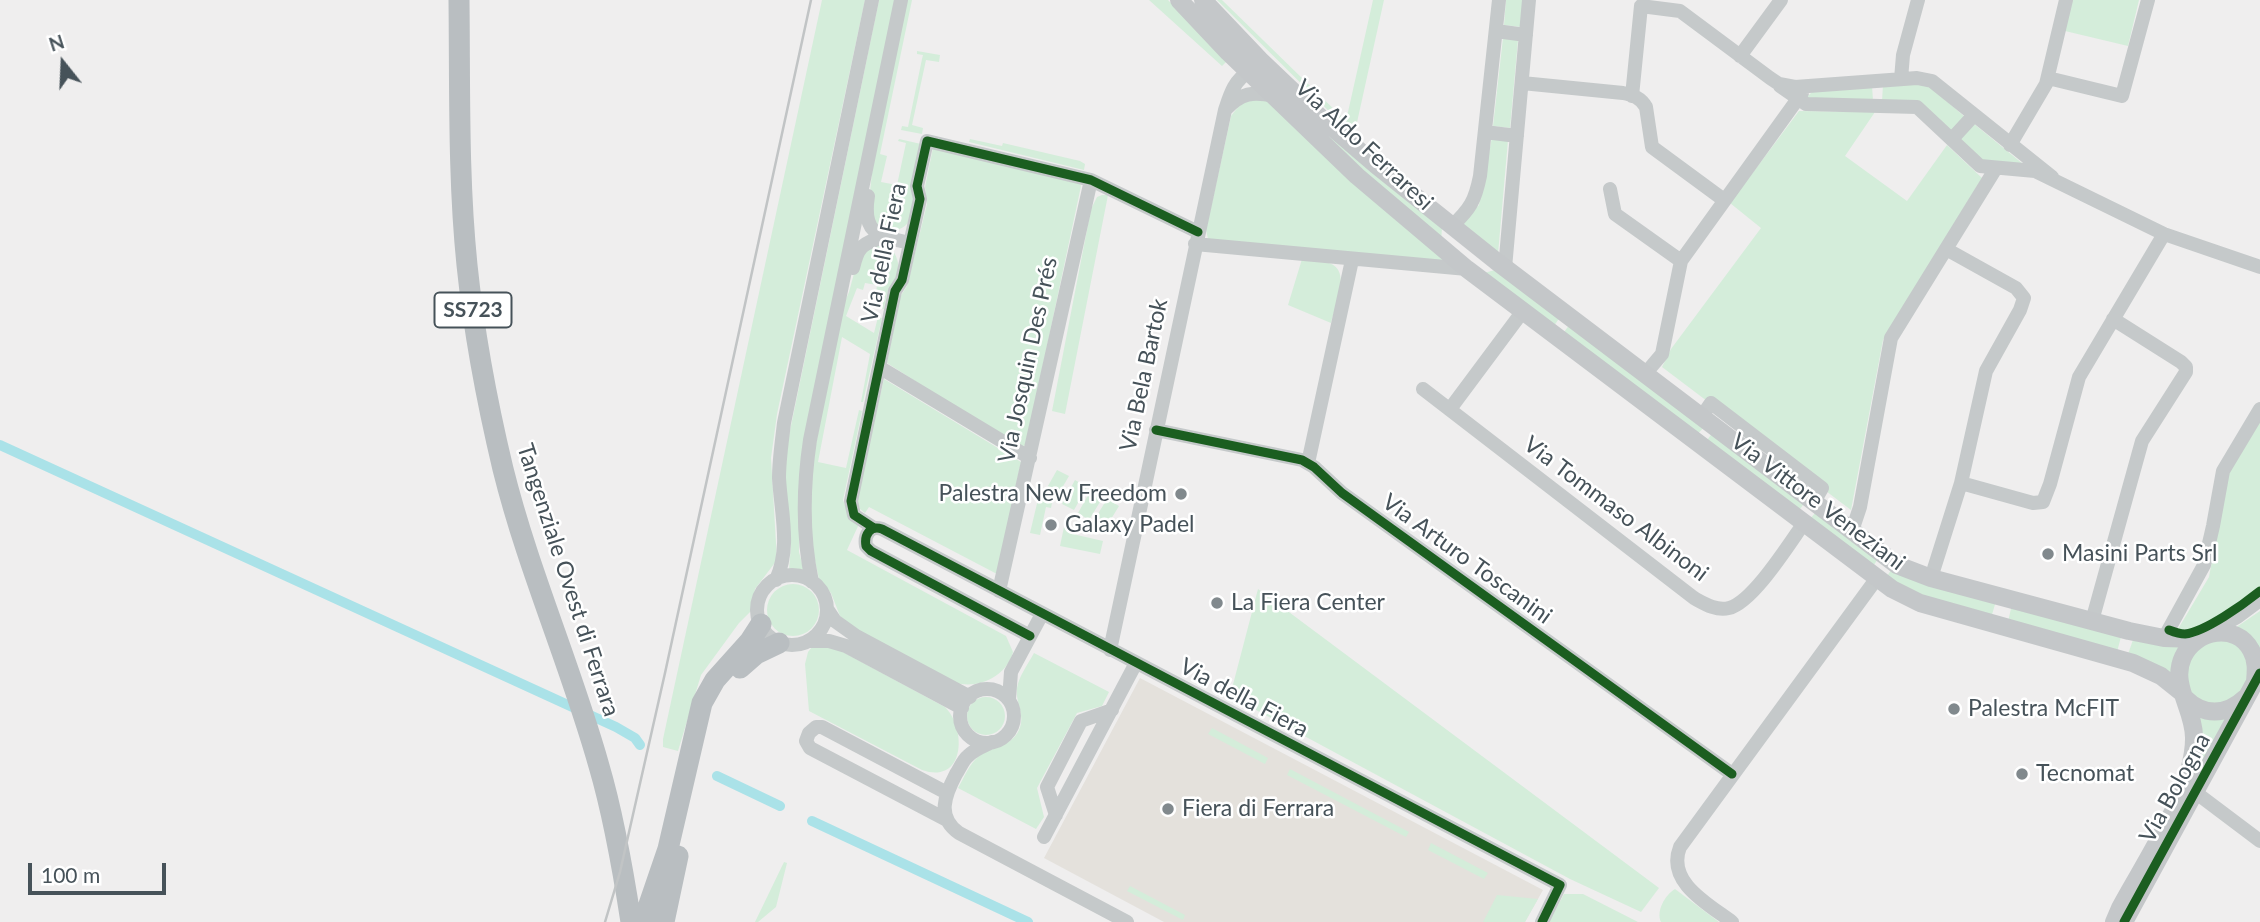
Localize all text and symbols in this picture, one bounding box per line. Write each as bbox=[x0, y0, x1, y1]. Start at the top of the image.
north arrow bbox=[28, 28, 98, 98]
text: N bbox=[46, 29, 67, 56]
street label: Via Aldo Ferraresi bbox=[1289, 74, 1439, 216]
street label: Via della Fiera bbox=[856, 181, 912, 325]
street label: Via Josquin Des Prés bbox=[993, 255, 1063, 465]
road number: SS723 bbox=[434, 292, 512, 328]
street label: Via Bela Bartok bbox=[1114, 296, 1174, 454]
street label: Via Vittore Veneziani bbox=[1726, 428, 1910, 576]
street label: Via Tommaso Albinoni bbox=[1518, 431, 1714, 587]
street label: Tangenziale Ovest di Ferrara bbox=[511, 440, 625, 720]
place label: Palestra New Freedom bbox=[939, 480, 1167, 508]
marker: Palestra New Freedom bbox=[1173, 486, 1189, 502]
street label: Via Arturo Toscanini bbox=[1377, 488, 1557, 630]
place label: Galaxy Padel bbox=[1065, 511, 1195, 539]
marker: Galaxy Padel bbox=[1043, 517, 1059, 533]
place label: Masini Parts Srl bbox=[2062, 540, 2218, 568]
marker: Masini Parts Srl bbox=[2040, 546, 2056, 562]
place label: La Fiera Center bbox=[1231, 589, 1385, 617]
marker: La Fiera Center bbox=[1209, 595, 1225, 611]
street label: Via della Fiera bbox=[1175, 653, 1313, 743]
place label: Palestra McFIT bbox=[1968, 695, 2119, 723]
marker: Palestra McFIT bbox=[1946, 701, 1962, 717]
street label: Via Bologna bbox=[2134, 728, 2216, 848]
place label: Tecnomat bbox=[2036, 760, 2134, 788]
marker: Tecnomat bbox=[2014, 766, 2030, 782]
place label: Fiera di Ferrara bbox=[1182, 795, 1334, 823]
marker: Fiera di Ferrara bbox=[1160, 801, 1176, 817]
scale bar bbox=[32, 848, 170, 892]
text: 100 m bbox=[41, 862, 100, 887]

